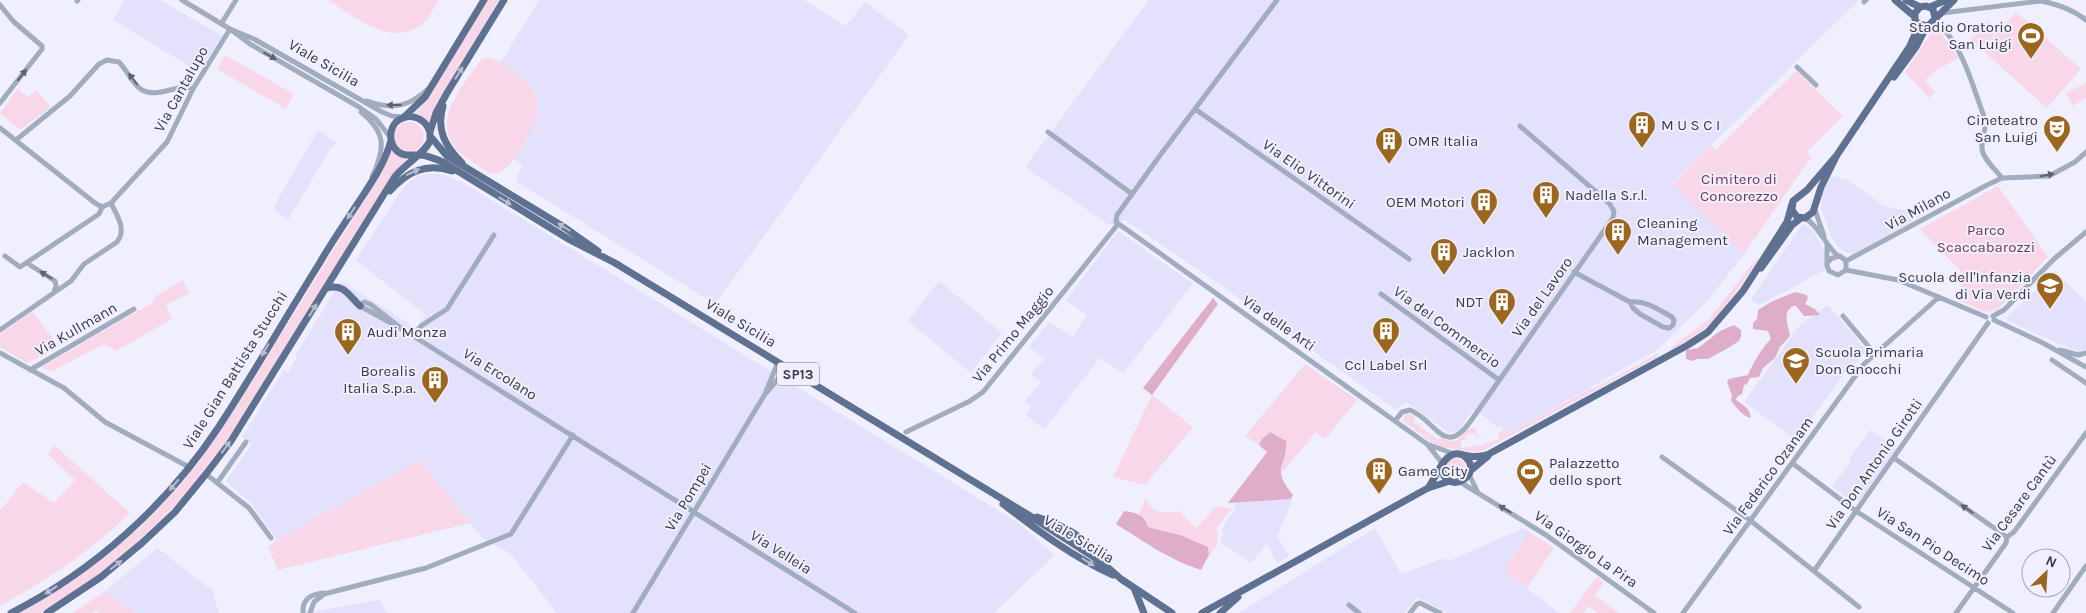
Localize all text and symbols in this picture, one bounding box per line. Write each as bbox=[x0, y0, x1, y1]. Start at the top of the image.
place label: Stadio Oratorio San Luigi bbox=[1909, 18, 2012, 53]
sports icon: Stadio Oratorio San Luigi bbox=[2016, 21, 2046, 60]
street label: Viale Sicilia bbox=[285, 35, 363, 91]
street label: Via Cantalupo bbox=[150, 43, 212, 135]
one-way arrow bbox=[264, 51, 277, 60]
one-way arrow bbox=[454, 67, 463, 80]
one-way arrow bbox=[17, 68, 27, 81]
one-way arrow bbox=[128, 72, 138, 86]
one-way arrow bbox=[385, 101, 401, 109]
building icon: M U S C I bbox=[1627, 110, 1657, 149]
place label: Cineteatro San Luigi bbox=[1967, 111, 2038, 146]
theatre icon: Cineteatro San Luigi bbox=[2042, 114, 2072, 153]
place label: M U S C I bbox=[1661, 116, 1720, 134]
building icon: OMR Italia bbox=[1374, 126, 1404, 165]
place label: OMR Italia bbox=[1408, 132, 1478, 150]
street label: Via Elio Vittorini bbox=[1259, 135, 1359, 213]
one-way arrow bbox=[406, 168, 420, 176]
park label: Cimitero di Concorezzo bbox=[1700, 170, 1778, 205]
one-way arrow bbox=[2040, 170, 2056, 178]
building icon: Nadella S.r.l. bbox=[1531, 180, 1561, 219]
street label: Via Milano bbox=[1882, 184, 1954, 234]
place label: Nadella S.r.l. bbox=[1565, 186, 1647, 204]
building icon: OEM Motori bbox=[1469, 187, 1499, 226]
place label: OEM Motori bbox=[1386, 193, 1465, 211]
one-way arrow bbox=[499, 196, 512, 205]
one-way arrow bbox=[347, 206, 356, 219]
place label: Cleaning Management bbox=[1637, 214, 1728, 249]
building icon: Cleaning Management bbox=[1603, 217, 1633, 256]
park label: Parco Scaccabarozzi bbox=[1937, 221, 2035, 256]
one-way arrow bbox=[558, 223, 571, 232]
building icon: Jacklon bbox=[1429, 237, 1459, 276]
place label: Jacklon bbox=[1463, 243, 1515, 261]
street label: Via del Lavoro bbox=[1508, 253, 1576, 341]
place label: Scuola dell'Infanzia di Via Verdi bbox=[1898, 268, 2031, 303]
one-way arrow bbox=[39, 271, 53, 280]
school or university icon: Scuola dell'Infanzia di Via Verdi bbox=[2035, 271, 2065, 310]
street label: Via Primo Maggio bbox=[968, 282, 1058, 386]
street label: Via del Commercio bbox=[1390, 282, 1504, 372]
building icon: NDT bbox=[1487, 287, 1517, 326]
street label: Viale Gian Battista Stucchi bbox=[179, 288, 291, 452]
street label: Via delle Arti bbox=[1239, 291, 1319, 355]
place label: NDT bbox=[1455, 293, 1483, 311]
street label: Viale Sicilia bbox=[702, 295, 780, 351]
street label: Via Kullmann bbox=[32, 298, 120, 360]
one-way arrow bbox=[309, 303, 318, 316]
building icon: Ccl Label Srl bbox=[1371, 316, 1401, 355]
building icon: Audi Monza bbox=[333, 317, 363, 356]
place label: Audi Monza bbox=[367, 323, 447, 341]
place label: Scuola Primaria Don Gnocchi bbox=[1815, 343, 1924, 378]
one-way arrow bbox=[261, 344, 270, 357]
street label: Via Ercolano bbox=[460, 344, 540, 404]
school or university icon: Scuola Primaria Don Gnocchi bbox=[1781, 346, 1811, 385]
place label: Ccl Label Srl bbox=[1344, 356, 1428, 374]
place label: Borealis Italia S.p.a. bbox=[343, 362, 416, 397]
road number: SP13 bbox=[777, 362, 819, 386]
building icon: Borealis Italia S.p.a. bbox=[420, 365, 450, 404]
street label: Via Don Antonio Girotti bbox=[1822, 395, 1926, 533]
street label: Via Federico Ozanam bbox=[1719, 413, 1817, 539]
one-way arrow bbox=[221, 441, 232, 454]
street label: Via Cesare Cantù bbox=[1978, 451, 2060, 555]
place label: Palazzetto dello sport bbox=[1549, 454, 1622, 489]
building icon: Game City bbox=[1364, 456, 1394, 495]
sports icon: Palazzetto dello sport bbox=[1515, 457, 1545, 496]
street label: Via Pompei bbox=[661, 460, 715, 534]
place label: Game City bbox=[1398, 462, 1468, 480]
one-way arrow bbox=[168, 478, 180, 490]
street label: Via San Pio Decimo bbox=[1873, 503, 1993, 589]
one-way arrow bbox=[1498, 504, 1511, 513]
one-way arrow bbox=[1960, 504, 1974, 514]
street label: Via Giorgio La Pira bbox=[1531, 507, 1641, 591]
street label: Viale Sicilia bbox=[1040, 511, 1118, 567]
street label: Via Velleia bbox=[747, 526, 815, 578]
north arrow bbox=[2021, 548, 2071, 598]
text: N bbox=[2043, 552, 2059, 571]
one-way arrow bbox=[1081, 557, 1095, 567]
one-way arrow bbox=[109, 560, 122, 571]
one-way arrow bbox=[44, 585, 58, 594]

